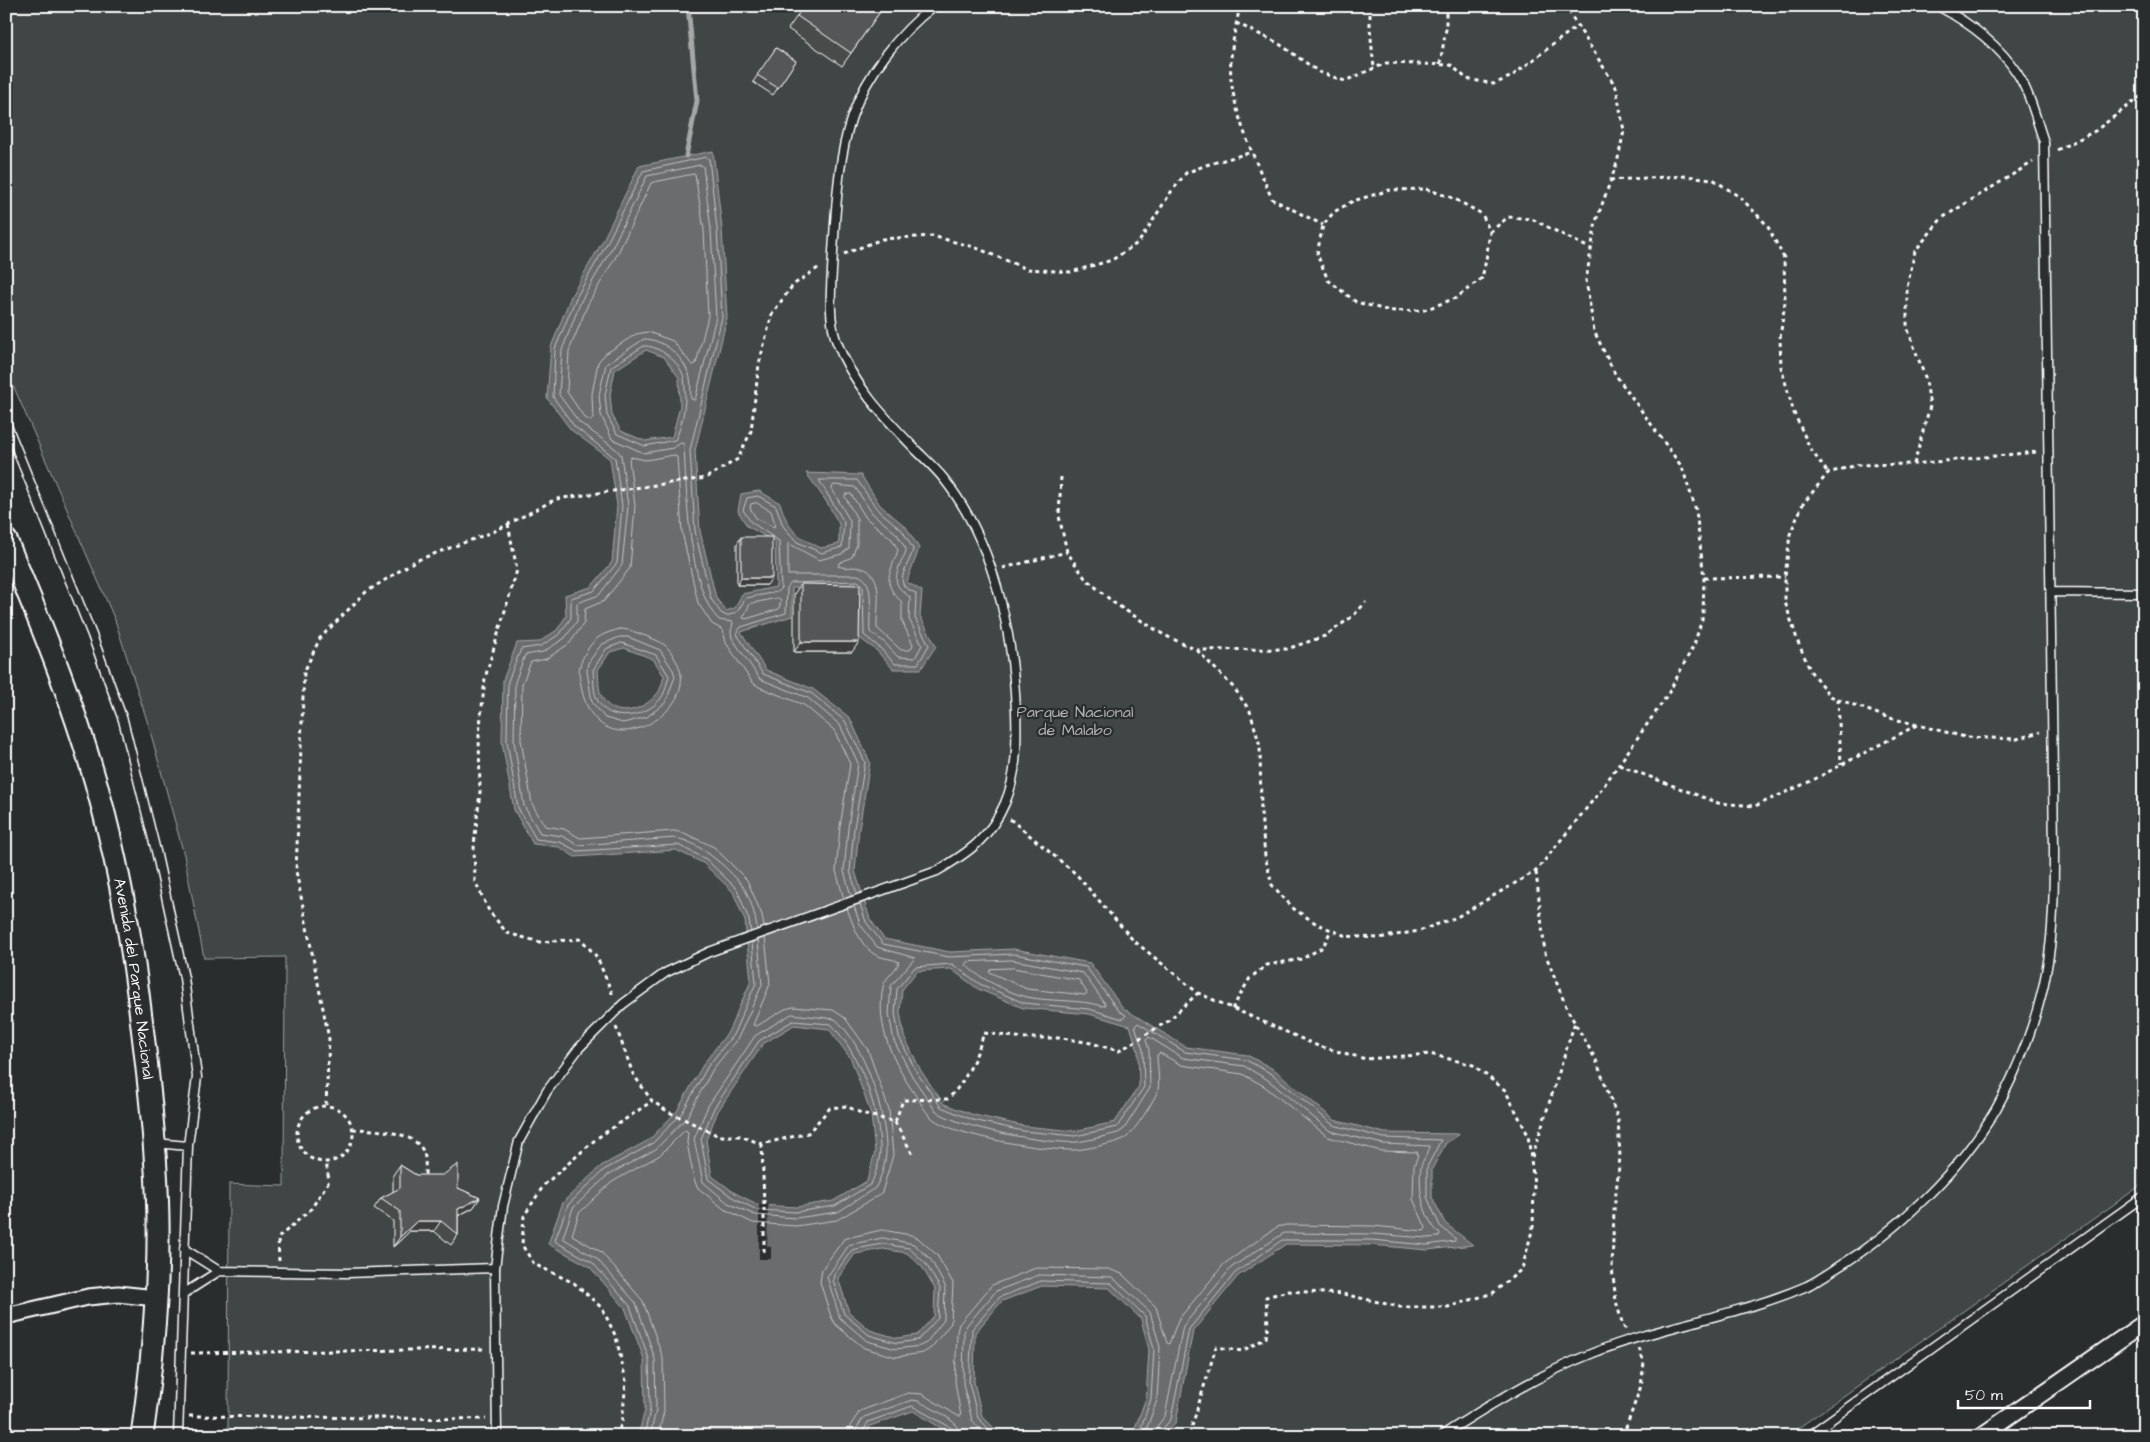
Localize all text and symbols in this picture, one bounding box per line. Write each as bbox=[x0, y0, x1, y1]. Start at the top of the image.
park label: Parque Nacional de Malabo bbox=[1017, 701, 1133, 741]
street label: Avenida del Parque Nacional bbox=[108, 876, 159, 1081]
scale bar bbox=[1958, 1377, 2090, 1409]
text: 50 m bbox=[1965, 1385, 2003, 1406]

